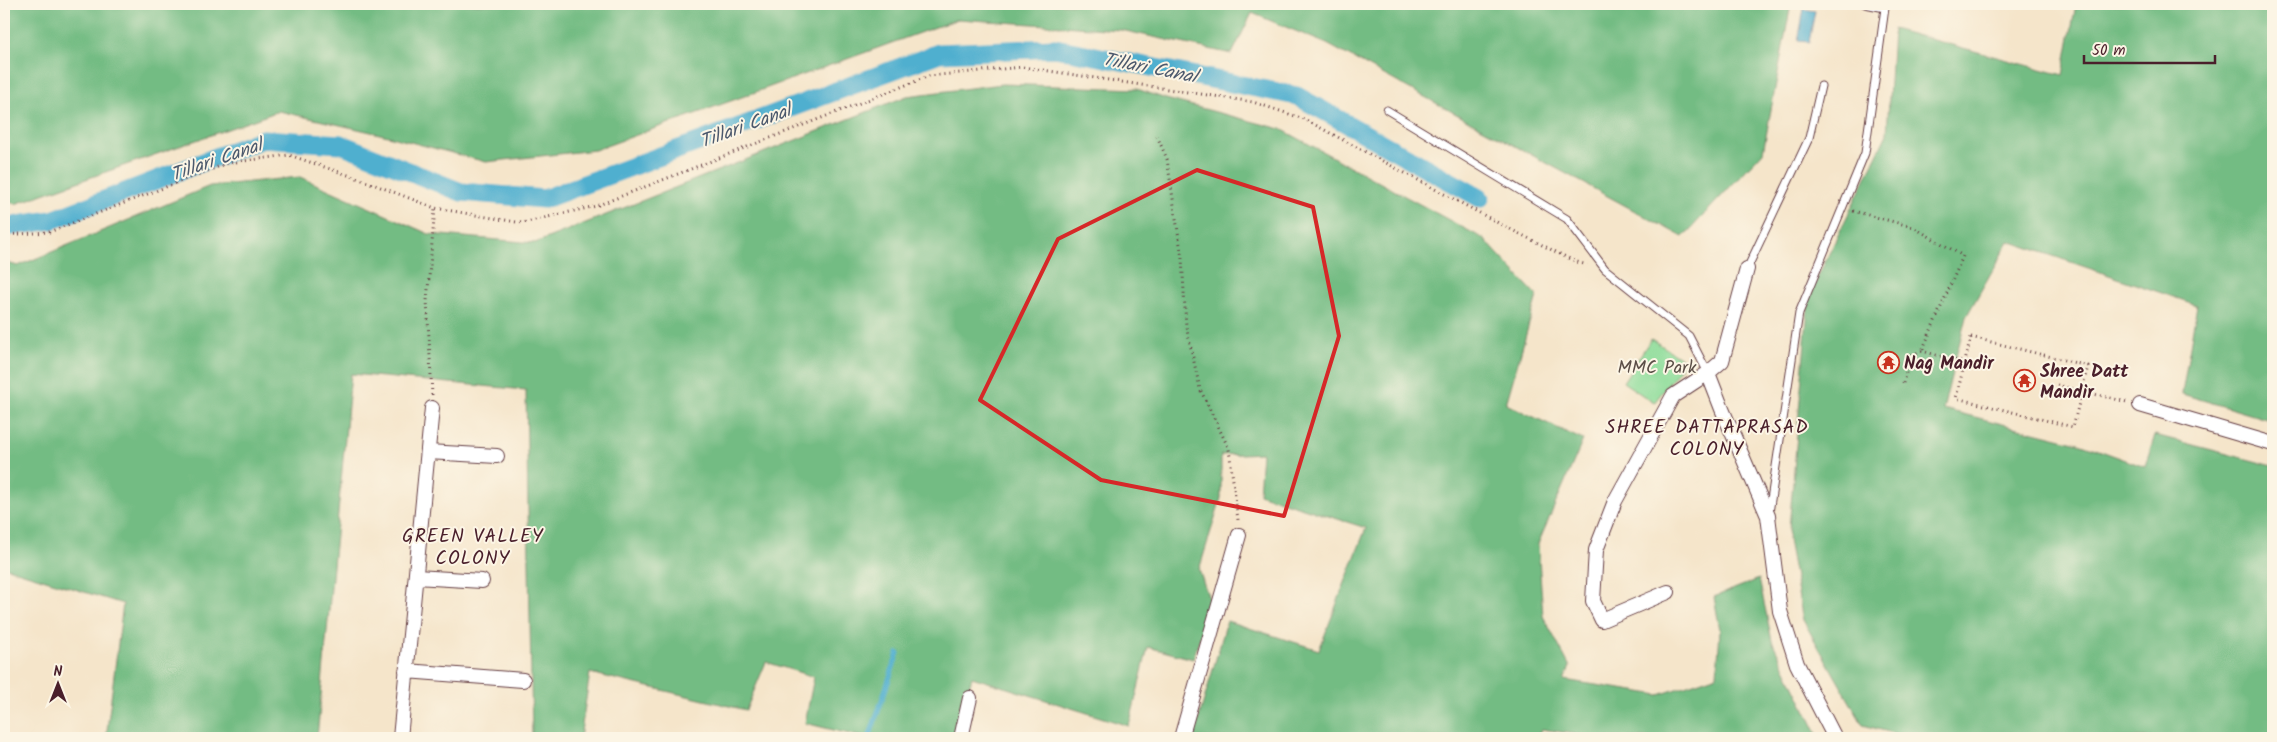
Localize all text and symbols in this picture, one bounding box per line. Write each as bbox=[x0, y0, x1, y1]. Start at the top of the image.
scale bar bbox=[2084, 32, 2216, 64]
text: 50 m bbox=[2092, 39, 2126, 63]
water label: Tillari Canal bbox=[1100, 45, 1203, 93]
water label: Tillari Canal bbox=[696, 95, 799, 157]
water label: Tillari Canal bbox=[167, 130, 270, 191]
place label: Nag Mandir bbox=[1904, 350, 1995, 379]
temple icon: Nag Mandir bbox=[1876, 351, 1900, 375]
park label: MMC Park bbox=[1617, 354, 1697, 383]
place label: Shree Datt Mandir bbox=[2040, 358, 2129, 408]
temple icon: Shree Datt Mandir bbox=[2012, 369, 2036, 393]
district label: SHREE DATTAPRASAD COLONY bbox=[1605, 413, 1809, 465]
district label: GREEN VALLEY COLONY bbox=[402, 522, 544, 574]
north arrow bbox=[32, 660, 82, 710]
text: N bbox=[54, 661, 63, 683]

